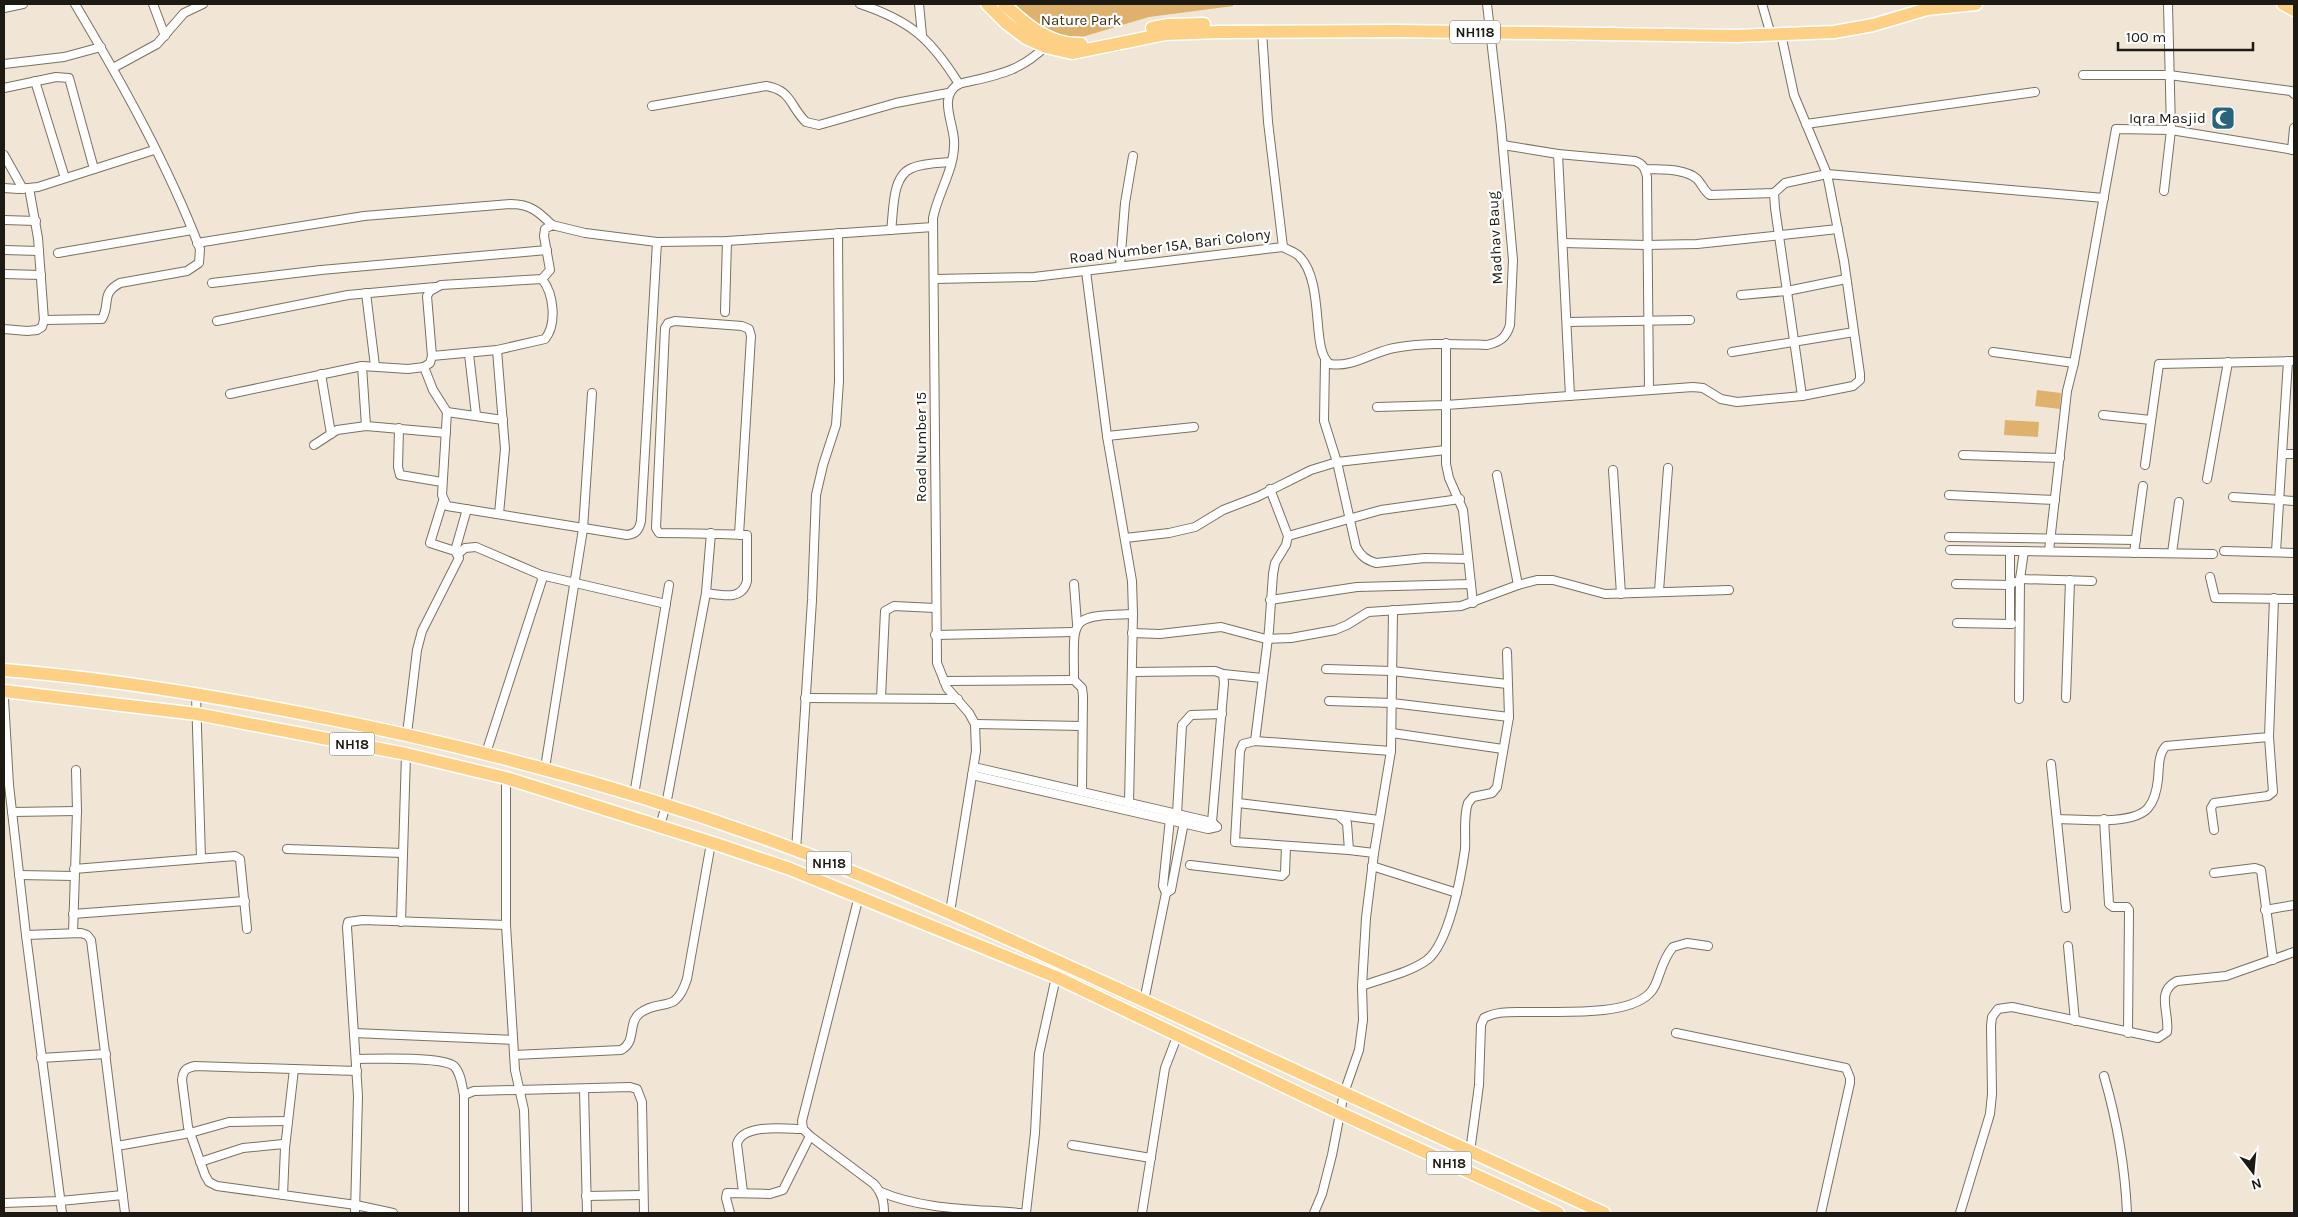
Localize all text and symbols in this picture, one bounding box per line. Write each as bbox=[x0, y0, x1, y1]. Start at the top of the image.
park label: Nature Park bbox=[1041, 11, 1121, 29]
scale bar bbox=[2118, 20, 2253, 52]
road number: NH118 bbox=[1450, 21, 1500, 44]
text: 100 m bbox=[2126, 28, 2166, 46]
mosque icon: Iqra Masjid bbox=[2210, 105, 2236, 131]
place label: Iqra Masjid bbox=[2129, 109, 2206, 127]
street label: Madhav Baug bbox=[1484, 190, 1506, 285]
street label: Road Number 15A, Bari Colony bbox=[1068, 225, 1272, 267]
street label: Road Number 15 bbox=[912, 392, 930, 502]
road number: NH18 bbox=[330, 732, 374, 756]
road number: NH18 bbox=[806, 851, 852, 874]
north arrow bbox=[2228, 1147, 2278, 1197]
road number: NH18 bbox=[1426, 1152, 1472, 1174]
text: N bbox=[2249, 1174, 2264, 1194]

